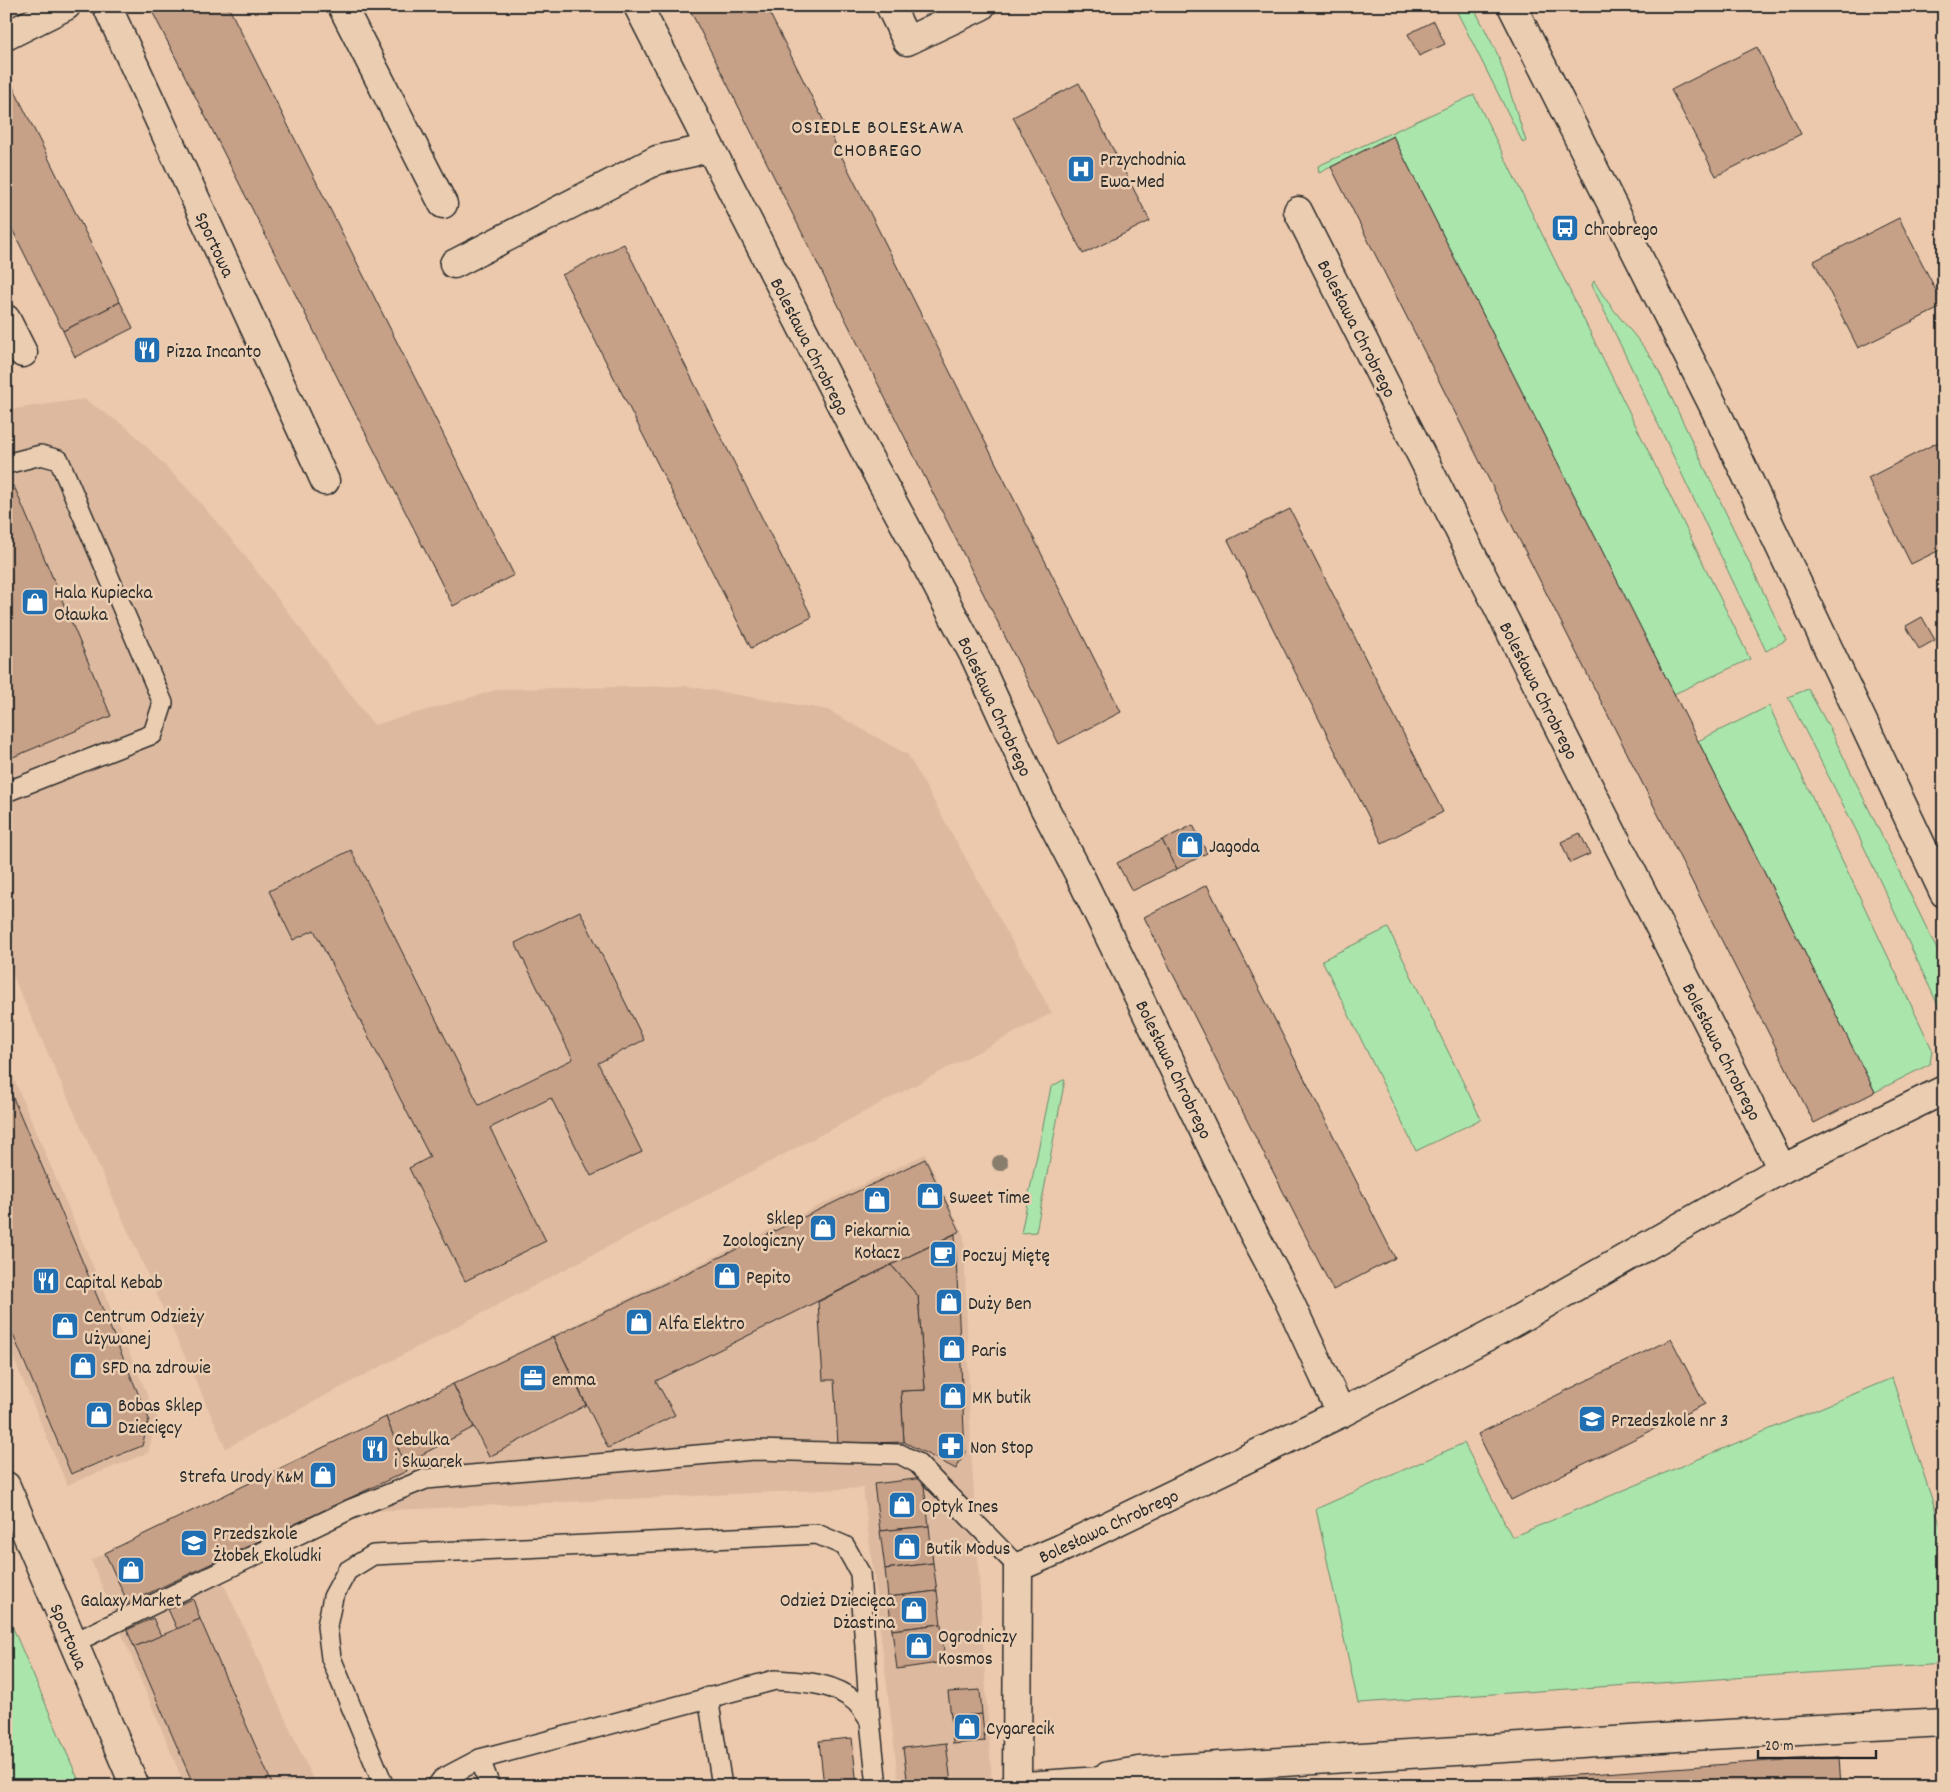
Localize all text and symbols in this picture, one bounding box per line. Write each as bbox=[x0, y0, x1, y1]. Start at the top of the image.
district label: OSIEDLE BOLESŁAWA CHOBREGO bbox=[791, 115, 965, 166]
place label: Przychodnia Ewa-Med bbox=[1100, 148, 1187, 197]
hospital icon: Przychodnia Ewa-Med bbox=[1066, 154, 1096, 184]
street label: Sportowa bbox=[186, 208, 240, 284]
bus stop icon: Chrobrego bbox=[1550, 213, 1580, 243]
place label: Chrobrego bbox=[1584, 218, 1658, 245]
street label: Bolesława Chrobrego bbox=[1308, 256, 1401, 403]
street label: Bolesława Chrobrego bbox=[761, 274, 854, 421]
restaurant icon: Pizza Incanto bbox=[132, 335, 162, 365]
place label: Pizza Incanto bbox=[166, 340, 261, 367]
place label: Hala Kupiecka Oławka bbox=[54, 581, 153, 630]
shop icon: Hala Kupiecka Oławka bbox=[20, 587, 50, 617]
street label: Bolesława Chrobrego bbox=[1490, 618, 1583, 765]
street label: Bolesława Chrobrego bbox=[949, 633, 1037, 782]
shop icon: Jagoda bbox=[1175, 830, 1205, 860]
place label: Jagoda bbox=[1209, 835, 1261, 862]
street label: Bolesława Chrobrego bbox=[1673, 979, 1766, 1126]
street label: Bolesława Chrobrego bbox=[1126, 996, 1217, 1145]
shop icon: Sweet Time bbox=[915, 1181, 945, 1211]
shop icon: Piekarnia Kołacz bbox=[862, 1185, 892, 1215]
place label: Sweet Time bbox=[949, 1186, 1030, 1213]
place label: Sklep Zoologiczny bbox=[723, 1207, 804, 1256]
shop icon: Sklep Zoologiczny bbox=[808, 1213, 838, 1243]
place label: Piekarnia Kołacz bbox=[844, 1219, 911, 1268]
cafe icon: Poczuj Miętę bbox=[928, 1239, 958, 1269]
place label: Poczuj Miętę bbox=[962, 1244, 1050, 1271]
shop icon: Pepito bbox=[712, 1261, 742, 1291]
restaurant icon: Capital Kebab bbox=[31, 1266, 61, 1296]
place label: Pepito bbox=[746, 1266, 791, 1293]
place label: Capital Kebab bbox=[65, 1271, 163, 1298]
shop icon: Duży Ben bbox=[934, 1287, 964, 1317]
place label: Duży Ben bbox=[968, 1292, 1031, 1319]
place label: Centrum Odzieży Używanej bbox=[84, 1305, 204, 1354]
shop icon: Alfa Elektro bbox=[624, 1307, 654, 1337]
shop icon: Centrum Odzieży Używanej bbox=[50, 1311, 80, 1341]
place label: Alfa Elektro bbox=[658, 1312, 745, 1339]
shop icon: Paris bbox=[937, 1334, 967, 1364]
place label: Paris bbox=[971, 1339, 1007, 1366]
shop icon: SFD na zdrowie bbox=[68, 1351, 98, 1381]
place label: SFD na zdrowie bbox=[102, 1356, 211, 1383]
office icon: emma bbox=[518, 1363, 548, 1393]
place label: emma bbox=[552, 1368, 596, 1395]
shop icon: MK butik bbox=[938, 1381, 968, 1411]
place label: MK butik bbox=[972, 1386, 1031, 1413]
place label: Bobas Sklep Dziecięcy bbox=[118, 1394, 203, 1443]
shop icon: Bobas Sklep Dziecięcy bbox=[84, 1400, 114, 1430]
school or university icon: Przedszkole nr 3 bbox=[1577, 1404, 1607, 1434]
place label: Przedszkole nr 3 bbox=[1611, 1409, 1728, 1436]
place label: Cebulka i Skwarek bbox=[394, 1428, 463, 1477]
pharmacy icon: Non Stop bbox=[936, 1431, 966, 1461]
restaurant icon: Cebulka i Skwarek bbox=[360, 1434, 390, 1464]
place label: Non Stop bbox=[970, 1436, 1034, 1463]
shop icon: Strefa Urody K&M bbox=[308, 1460, 338, 1490]
place label: Strefa Urody K&M bbox=[179, 1465, 304, 1492]
street label: Bolesława Chrobrego bbox=[1035, 1484, 1184, 1572]
shop icon: Optyk Ines bbox=[887, 1490, 917, 1520]
place label: Optyk Ines bbox=[921, 1495, 999, 1522]
place label: Przedszkole Żłobek Ekoludki bbox=[213, 1522, 322, 1571]
school or university icon: Przedszkole Żłobek Ekoludki bbox=[179, 1528, 209, 1558]
shop icon: Butik Modus bbox=[892, 1532, 922, 1562]
place label: Butik Modus bbox=[926, 1537, 1011, 1564]
shop icon: Galaxy Market bbox=[116, 1555, 146, 1585]
place label: Galaxy Market bbox=[80, 1589, 182, 1616]
place label: Odzież Dziecięca Dżastina bbox=[780, 1589, 896, 1638]
shop icon: Odzież Dziecięca Dżastina bbox=[899, 1595, 929, 1625]
street label: Sportowa bbox=[41, 1600, 93, 1676]
place label: Ogrodniczy Kosmos bbox=[938, 1625, 1017, 1674]
shop icon: Ogrodniczy Kosmos bbox=[904, 1631, 934, 1661]
shop icon: Cygarecik bbox=[952, 1712, 982, 1742]
place label: Cygarecik bbox=[986, 1717, 1055, 1744]
scale bar bbox=[1758, 1727, 1875, 1759]
text: 20 m bbox=[1765, 1736, 1793, 1758]

